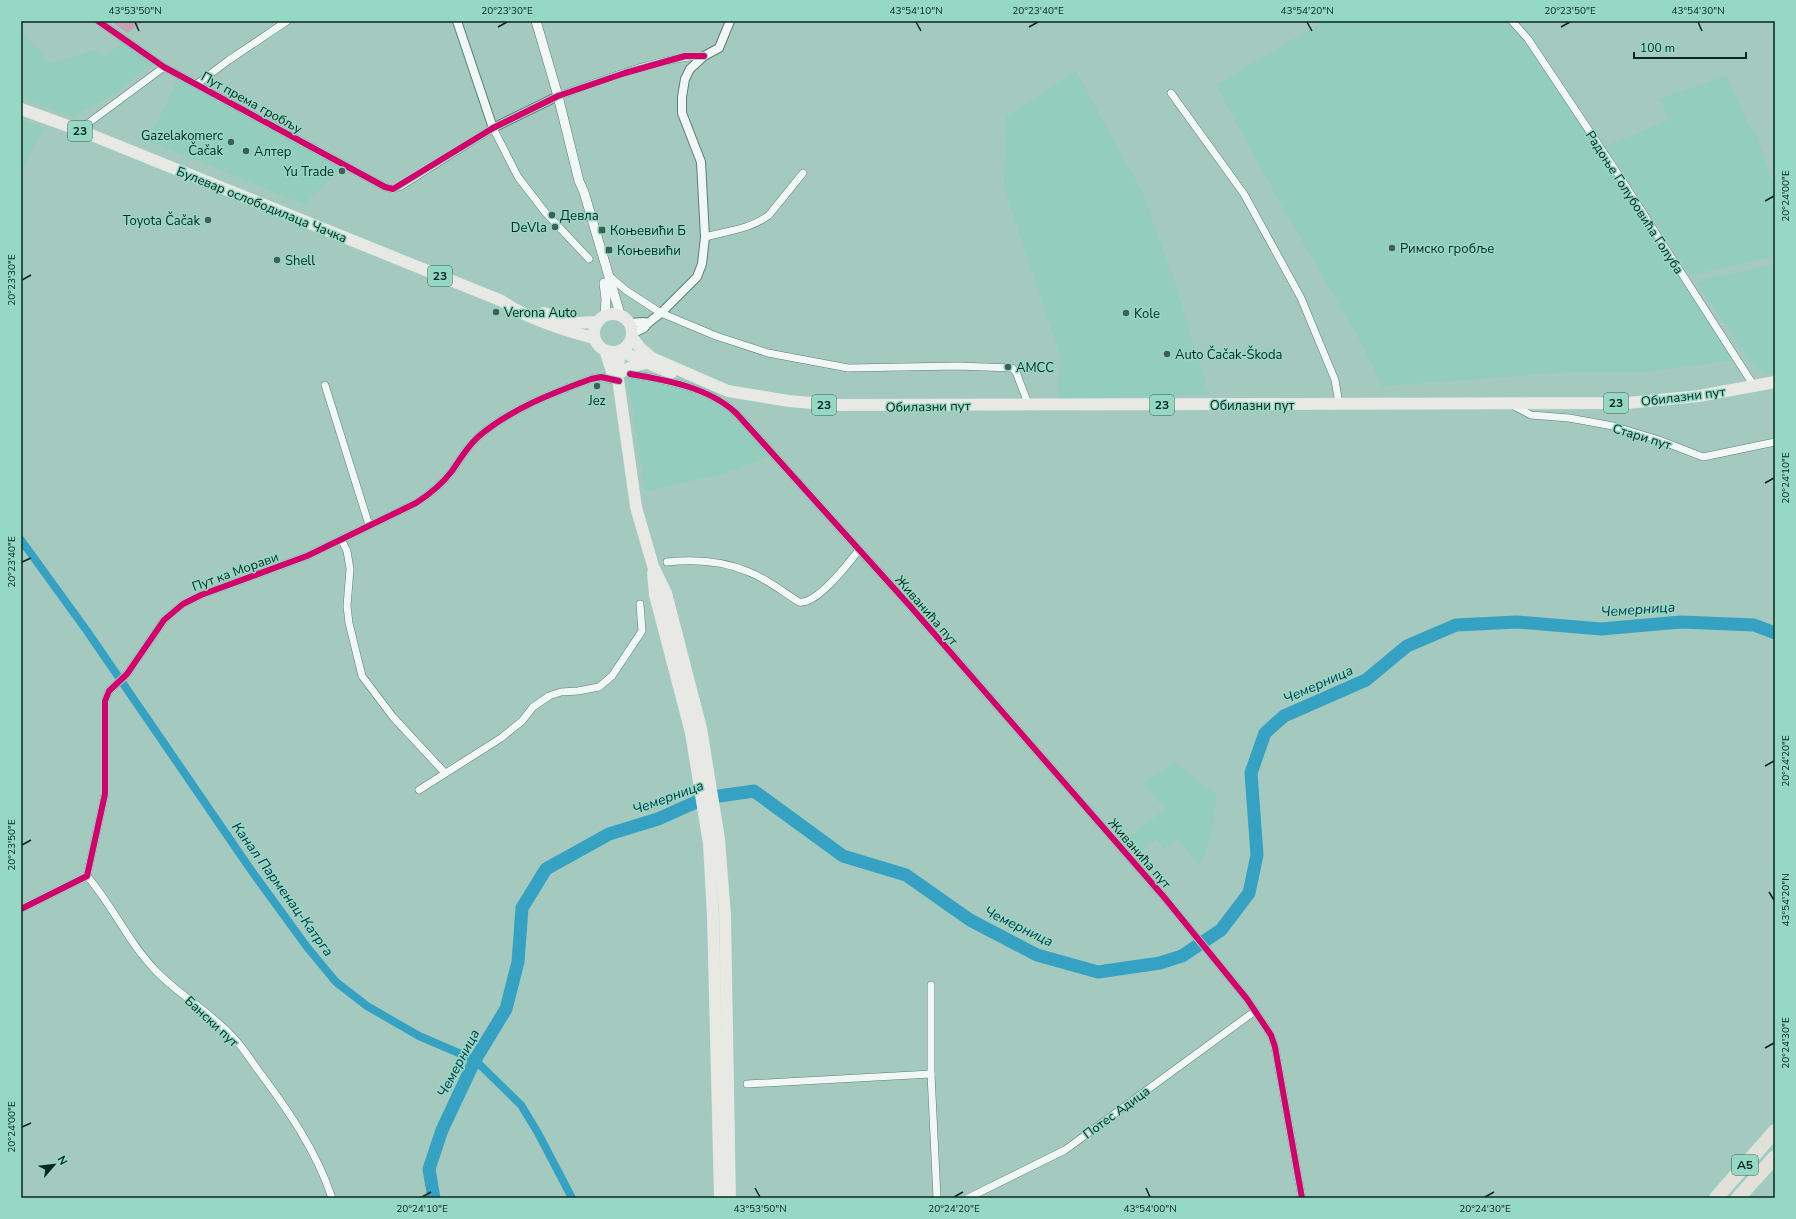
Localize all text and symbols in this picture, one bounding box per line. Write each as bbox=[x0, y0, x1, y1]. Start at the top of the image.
text: 43°53'50"N bbox=[108, 4, 162, 18]
text: 20°23'30"E bbox=[481, 4, 533, 18]
text: 43°54'10"N bbox=[889, 4, 943, 18]
text: 20°23'40"E bbox=[1012, 4, 1064, 18]
text: 43°54'20"N bbox=[1280, 4, 1334, 18]
text: 20°23'50"E bbox=[1544, 4, 1596, 18]
text: 43°54'30"N bbox=[1671, 4, 1725, 18]
scale bar bbox=[1634, 34, 1746, 60]
text: 100 m bbox=[1640, 40, 1675, 56]
street label: Пут према гробљу bbox=[198, 68, 305, 138]
road number: 23 bbox=[68, 121, 92, 141]
place label: Gazelakomerc Čačak bbox=[141, 127, 223, 160]
street label: Радоње Голубовића Голуба bbox=[1581, 127, 1687, 278]
marker: Gazelakomerc Čačak bbox=[226, 137, 236, 147]
place label: Алтер bbox=[254, 143, 292, 161]
marker: Алтер bbox=[241, 146, 251, 156]
street label: Булевар ослободилаца Чачка bbox=[174, 162, 350, 247]
place label: Yu Trade bbox=[283, 163, 334, 181]
marker: Yu Trade bbox=[337, 166, 347, 176]
text: 20°24'00"E bbox=[1779, 170, 1793, 222]
place label: Девла bbox=[560, 207, 599, 225]
marker: Девла bbox=[547, 210, 557, 220]
place label: Toyota Čačak bbox=[123, 211, 200, 230]
marker: Toyota Čačak bbox=[203, 215, 213, 225]
place label: DeVla bbox=[511, 219, 547, 237]
marker: DeVla bbox=[550, 222, 560, 232]
place label: Коњевићи Б bbox=[610, 222, 686, 240]
marker: Коњевићи Б bbox=[597, 225, 607, 235]
place label: Римско гробље bbox=[1400, 240, 1494, 258]
place label: Коњевићи bbox=[617, 242, 681, 260]
marker: Римско гробље bbox=[1387, 243, 1397, 253]
marker: Коњевићи bbox=[604, 245, 614, 255]
place label: Shell bbox=[285, 252, 315, 270]
text: 20°23'30"E bbox=[5, 254, 19, 306]
marker: Shell bbox=[272, 255, 282, 265]
road number: 23 bbox=[428, 266, 452, 286]
place label: Verona Auto bbox=[503, 304, 577, 322]
place label: Kole bbox=[1134, 305, 1160, 323]
marker: Verona Auto bbox=[491, 307, 501, 317]
marker: Kole bbox=[1121, 308, 1131, 318]
place label: Auto Čačak-Škoda bbox=[1175, 345, 1283, 364]
marker: Auto Čačak-Škoda bbox=[1162, 349, 1172, 359]
place label: АМСС bbox=[1016, 359, 1054, 377]
marker: АМСС bbox=[1003, 362, 1013, 372]
marker: Jez bbox=[592, 381, 602, 391]
street label: Обилазни пут bbox=[1640, 383, 1726, 411]
place label: Jez bbox=[587, 392, 606, 410]
road number: 23 bbox=[1604, 393, 1628, 413]
road number: 23 bbox=[812, 395, 836, 415]
road number: 23 bbox=[1150, 395, 1174, 415]
street label: Обилазни пут bbox=[886, 397, 971, 417]
street label: Обилазни пут bbox=[1210, 397, 1295, 415]
street label: Стари пут bbox=[1610, 420, 1673, 454]
text: 20°24'10"E bbox=[1779, 452, 1793, 504]
text: 20°23'40"E bbox=[5, 536, 19, 588]
street label: Пут ка Морави bbox=[190, 548, 281, 596]
street label: Живанића пут bbox=[891, 572, 962, 650]
water label: Чемерница bbox=[1600, 597, 1676, 622]
water label: Чемерница bbox=[1280, 661, 1356, 708]
text: 20°24'20"E bbox=[1779, 735, 1793, 787]
water label: Чемерница bbox=[630, 776, 706, 819]
street label: Живанића пут bbox=[1104, 815, 1175, 893]
water label: Канал Парменац-Катрга bbox=[227, 818, 338, 960]
text: 20°23'50"E bbox=[5, 819, 19, 871]
text: 43°54'20"N bbox=[1779, 873, 1793, 927]
water label: Чемерница bbox=[981, 902, 1056, 951]
street label: Бански пут bbox=[181, 992, 242, 1051]
text: 20°24'30"E bbox=[1779, 1017, 1793, 1069]
water label: Чемерница bbox=[433, 1026, 484, 1101]
street label: Потес Адица bbox=[1079, 1082, 1154, 1143]
text: 20°24'00"E bbox=[5, 1101, 19, 1153]
north arrow bbox=[34, 1145, 74, 1185]
text: N bbox=[54, 1153, 71, 1168]
road number: A5 bbox=[1732, 1155, 1758, 1175]
text: 20°24'10"E bbox=[396, 1202, 448, 1216]
text: 43°53'50"N bbox=[733, 1202, 787, 1216]
text: 20°24'20"E bbox=[928, 1202, 980, 1216]
text: 43°54'00"N bbox=[1123, 1202, 1177, 1216]
text: 20°24'30"E bbox=[1459, 1202, 1511, 1216]

